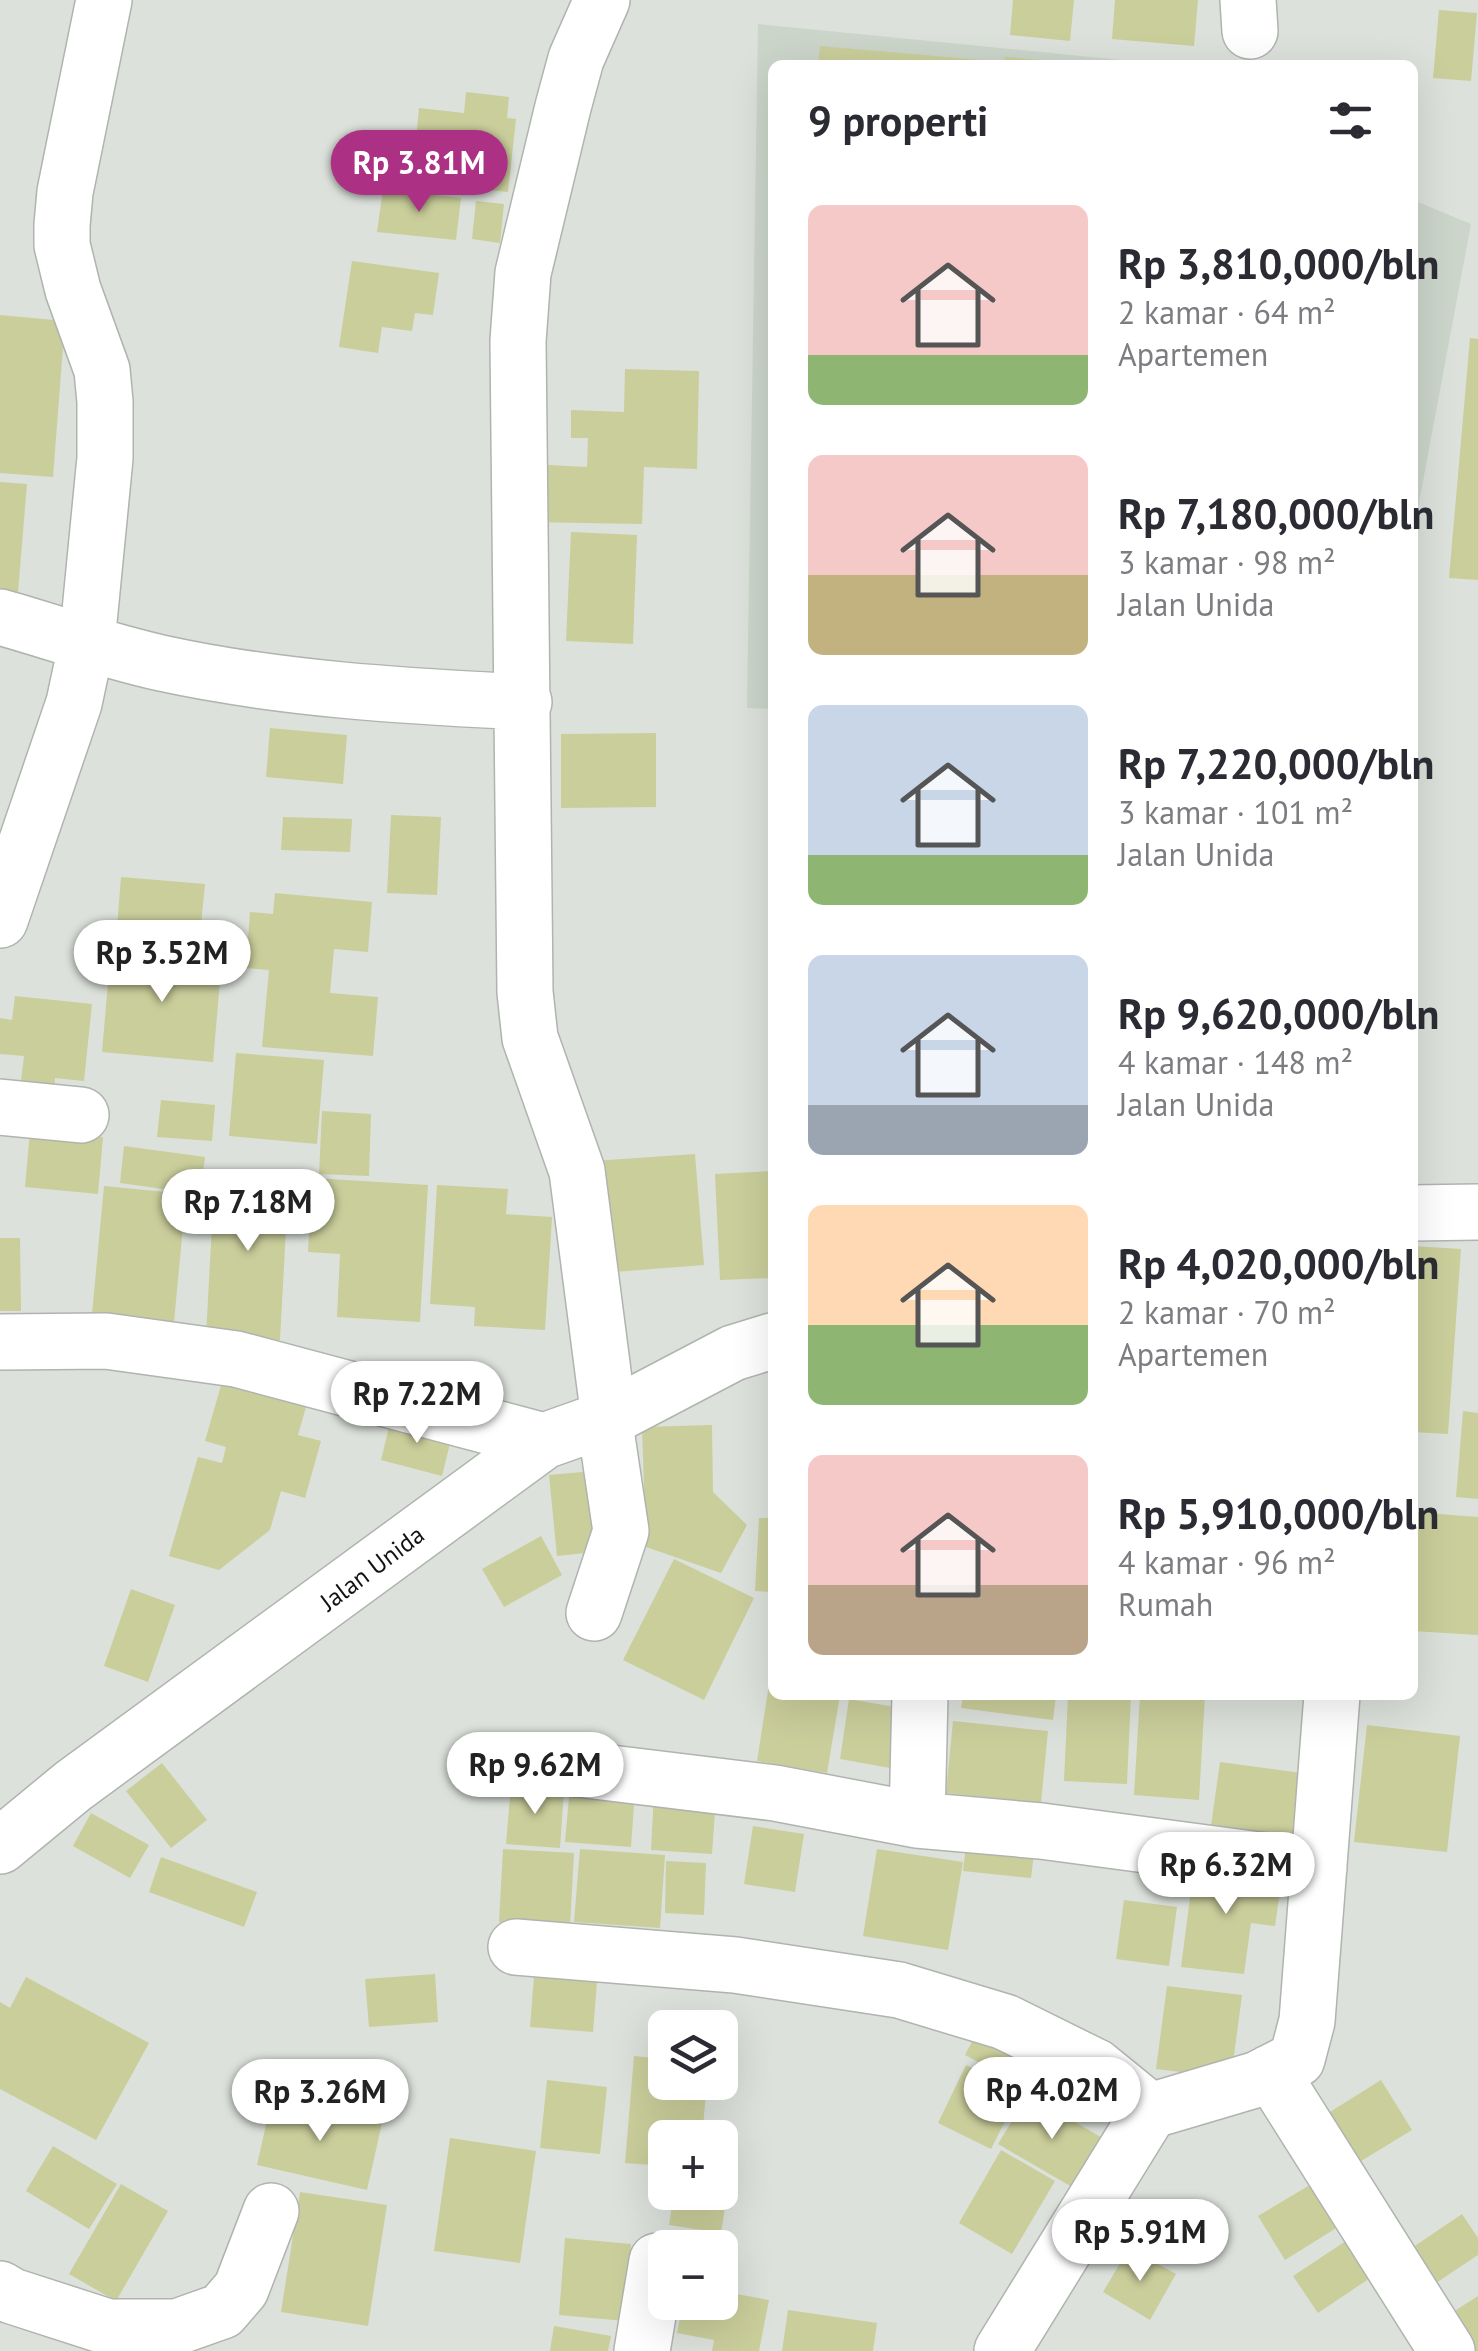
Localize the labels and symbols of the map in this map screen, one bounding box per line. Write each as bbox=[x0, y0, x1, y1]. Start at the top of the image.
pin: Rp 3.81M bbox=[316, 130, 522, 215]
pin: Rp 3.52M bbox=[59, 920, 265, 1005]
pin: Rp 7.18M bbox=[145, 1169, 351, 1254]
pin: Rp 7.22M bbox=[314, 1361, 520, 1446]
street label: Jalan Unida bbox=[313, 1518, 430, 1618]
pin: Rp 9.62M bbox=[432, 1732, 638, 1817]
pin: Rp 6.32M bbox=[1123, 1832, 1329, 1917]
pin: Rp 4.02M bbox=[949, 2057, 1155, 2142]
pin: Rp 3.26M bbox=[217, 2059, 423, 2144]
pin: Rp 5.91M bbox=[1037, 2199, 1243, 2284]

